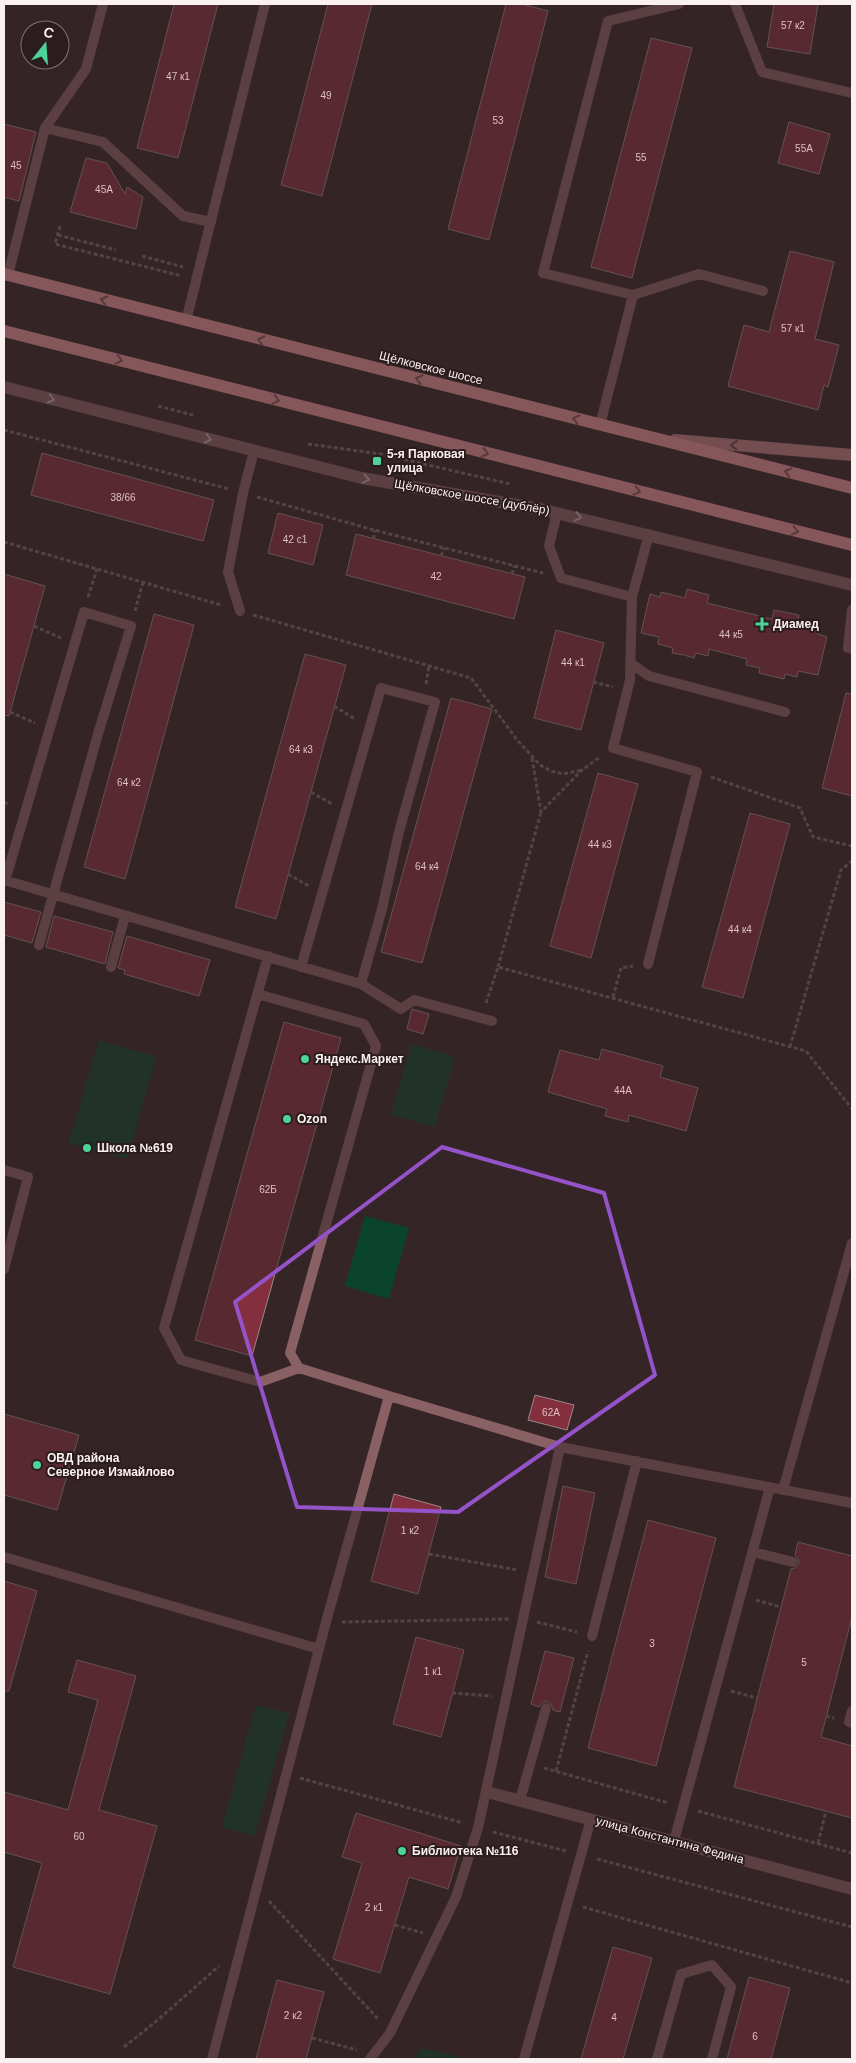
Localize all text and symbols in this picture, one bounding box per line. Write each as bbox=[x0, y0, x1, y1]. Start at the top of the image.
north arrow bbox=[20, 20, 70, 70]
house number: 57 к2 bbox=[781, 20, 805, 31]
text: С bbox=[42, 23, 56, 42]
house number: 47 к1 bbox=[166, 71, 190, 82]
house number: 49 bbox=[320, 90, 332, 101]
house number: 53 bbox=[492, 115, 504, 126]
house number: 55А bbox=[795, 143, 813, 154]
house number: 55 bbox=[635, 152, 647, 163]
house number: 45 bbox=[10, 160, 22, 171]
house number: 45А bbox=[95, 184, 113, 195]
one-way arrow bbox=[99, 295, 108, 306]
house number: 57 к1 bbox=[781, 323, 805, 334]
one-way arrow bbox=[258, 335, 266, 345]
street label: Щёлковское шоссе bbox=[378, 348, 485, 388]
one-way arrow bbox=[114, 355, 122, 365]
one-way arrow bbox=[414, 374, 423, 385]
one-way arrow bbox=[47, 393, 55, 404]
one-way arrow bbox=[272, 395, 280, 405]
one-way arrow bbox=[572, 414, 581, 425]
one-way arrow bbox=[204, 433, 213, 444]
one-way arrow bbox=[730, 440, 738, 451]
place label: 5-я Парковая улица bbox=[387, 447, 465, 475]
one-way arrow bbox=[480, 447, 489, 458]
marker: 5-я Парковая улица bbox=[371, 455, 383, 467]
one-way arrow bbox=[784, 467, 793, 478]
one-way arrow bbox=[362, 473, 370, 484]
street label: Щёлковское шоссе (дублёр) bbox=[393, 476, 551, 518]
one-way arrow bbox=[633, 485, 642, 496]
house number: 38/66 bbox=[110, 492, 136, 503]
one-way arrow bbox=[573, 511, 582, 522]
one-way arrow bbox=[790, 525, 798, 535]
house number: 42 с1 bbox=[283, 534, 308, 545]
house number: 42 bbox=[430, 571, 442, 582]
marker: Диамед bbox=[755, 617, 769, 631]
place label: Диамед bbox=[773, 617, 819, 631]
house number: 44 к5 bbox=[719, 629, 743, 640]
house number: 44 к1 bbox=[561, 657, 585, 668]
house number: 64 к3 bbox=[289, 744, 313, 755]
house number: 64 к2 bbox=[117, 777, 141, 788]
house number: 44 к3 bbox=[588, 839, 612, 850]
house number: 64 к4 bbox=[415, 861, 439, 872]
house number: 44 к4 bbox=[728, 924, 752, 935]
place label: Яндекс.Маркет bbox=[315, 1052, 404, 1066]
marker: Яндекс.Маркет bbox=[299, 1053, 311, 1065]
house number: 44А bbox=[614, 1085, 632, 1096]
place label: Ozon bbox=[297, 1112, 327, 1126]
marker: Ozon bbox=[281, 1113, 293, 1125]
place label: Школа №619 bbox=[97, 1141, 173, 1155]
marker: Школа №619 bbox=[81, 1142, 93, 1154]
house number: 62Б bbox=[259, 1184, 277, 1195]
house number: 62А bbox=[542, 1407, 560, 1418]
place label: ОВД района Северное Измайлово bbox=[47, 1451, 175, 1479]
marker: ОВД района Северное Измайлово bbox=[31, 1459, 43, 1471]
house number: 1 к2 bbox=[401, 1525, 420, 1536]
house number: 3 bbox=[649, 1638, 655, 1649]
house number: 5 bbox=[801, 1657, 807, 1668]
house number: 1 к1 bbox=[424, 1666, 443, 1677]
street label: улица Константина Федина bbox=[594, 1813, 746, 1867]
house number: 60 bbox=[73, 1831, 85, 1842]
place label: Библиотека №116 bbox=[412, 1844, 519, 1858]
marker: Библиотека №116 bbox=[396, 1845, 408, 1857]
house number: 2 к1 bbox=[365, 1902, 384, 1913]
house number: 2 к2 bbox=[284, 2010, 303, 2021]
house number: 4 bbox=[611, 2012, 617, 2023]
house number: 6 bbox=[752, 2031, 758, 2042]

